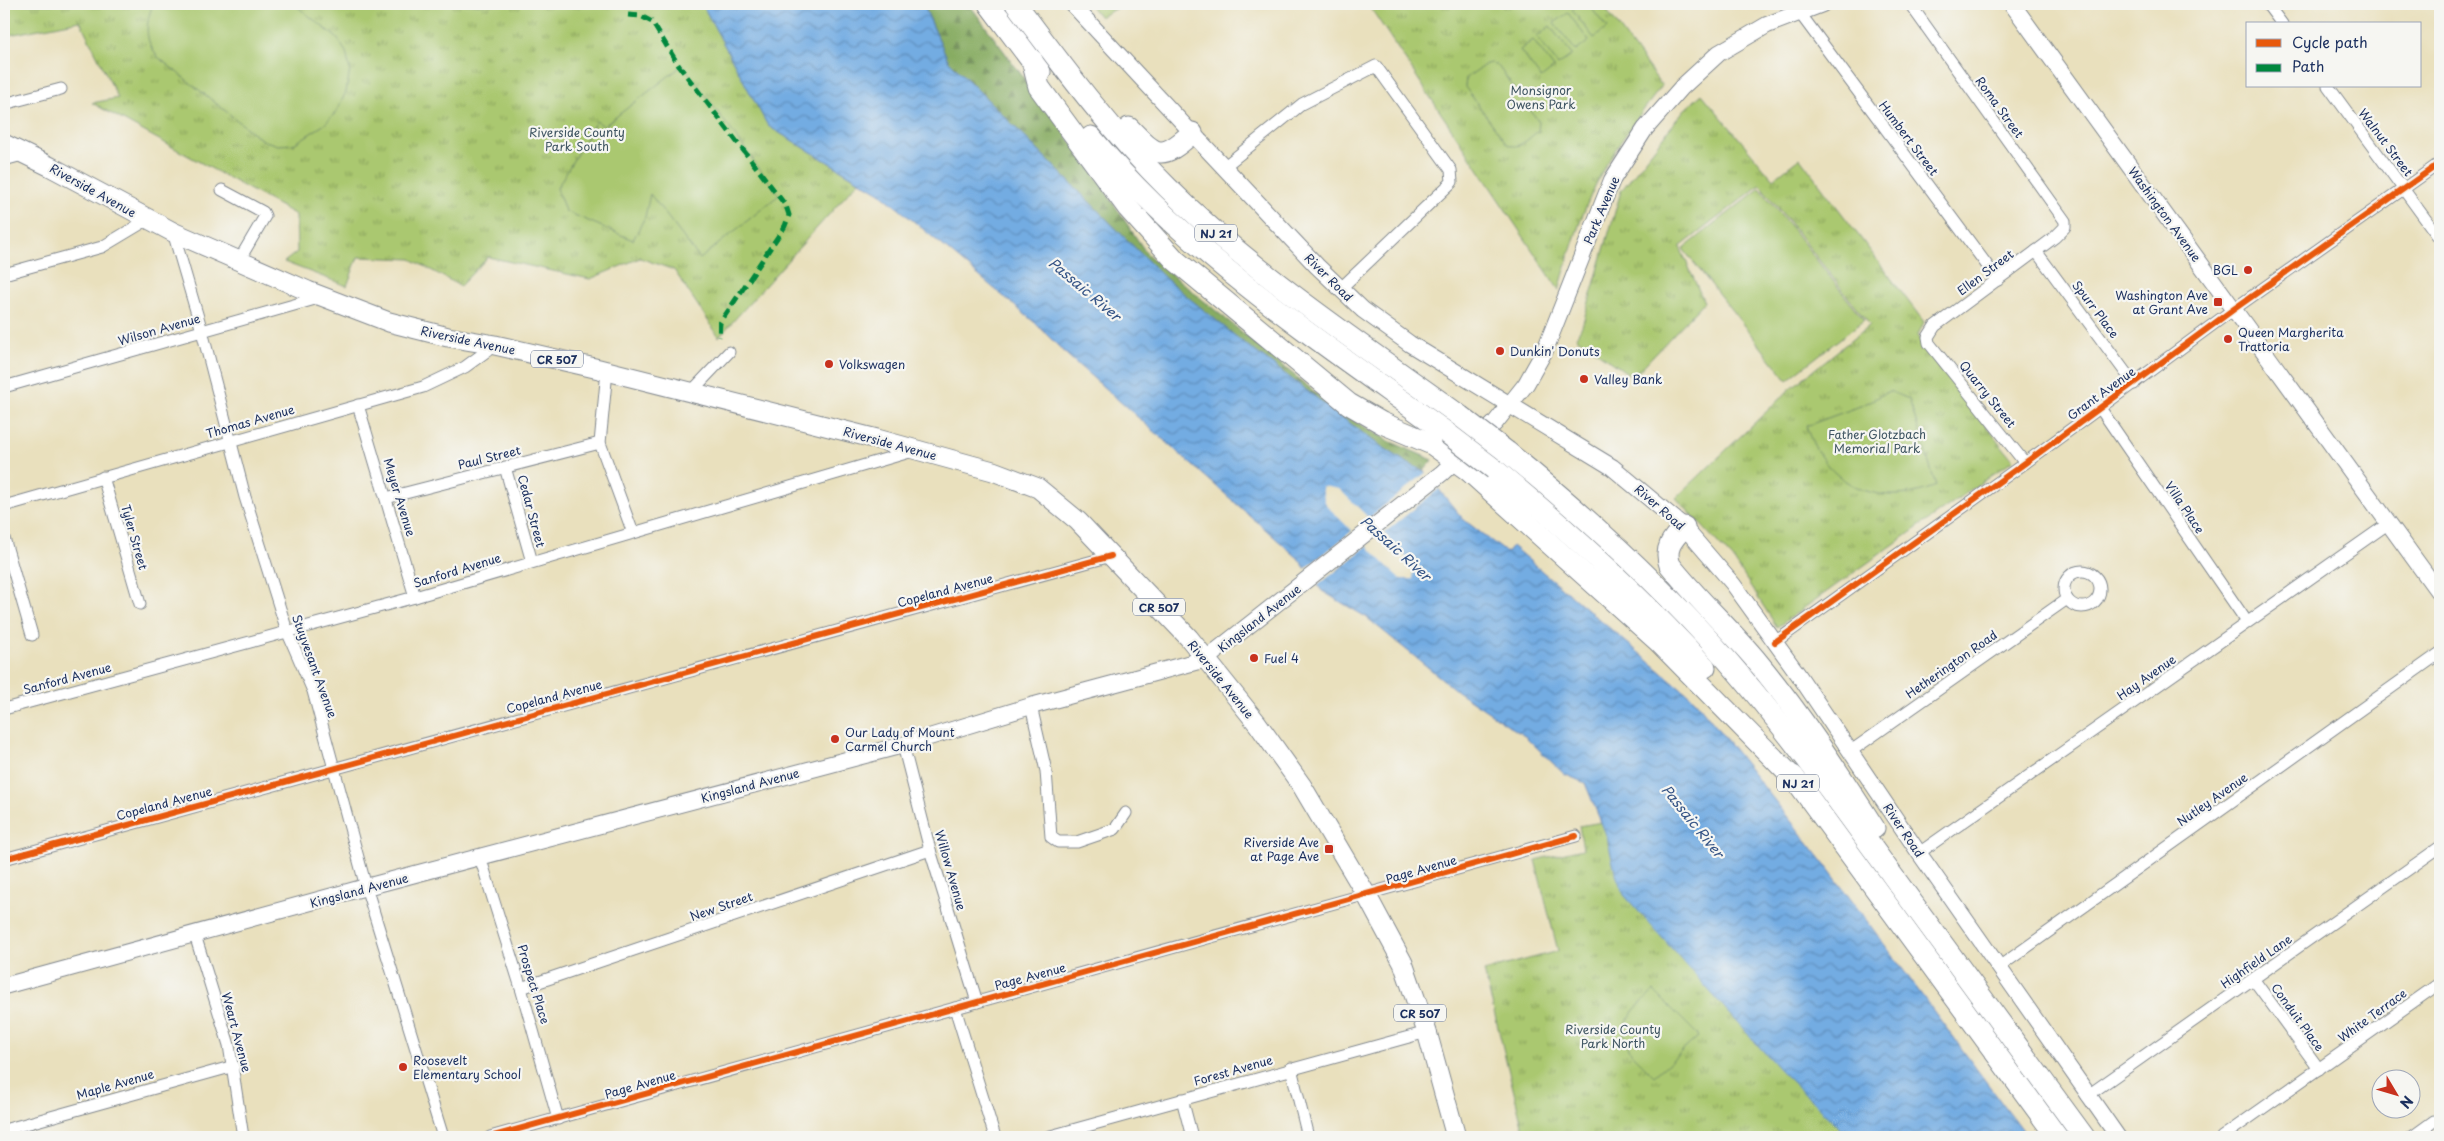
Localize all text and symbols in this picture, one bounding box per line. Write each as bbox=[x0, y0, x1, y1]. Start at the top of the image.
legend bbox=[2246, 22, 2422, 88]
text: Cycle path bbox=[2292, 30, 2368, 53]
text: Path bbox=[2292, 54, 2324, 77]
street label: Roma Street bbox=[1972, 73, 2028, 141]
park label: Monsignor Owens Park bbox=[1507, 81, 1575, 113]
street label: Humbert Street bbox=[1875, 97, 1943, 179]
street label: Walnut Street bbox=[2354, 104, 2418, 180]
park label: Riverside County Park South bbox=[529, 123, 625, 155]
street label: Riverside Avenue bbox=[46, 159, 140, 221]
street label: Washington Avenue bbox=[2124, 163, 2206, 266]
street label: Park Avenue bbox=[1579, 173, 1624, 247]
road number: NJ 21 bbox=[1195, 224, 1237, 242]
street label: Ellen Street bbox=[1953, 245, 2017, 299]
street label: River Road bbox=[1301, 249, 1357, 305]
water label: Passaic River bbox=[1044, 252, 1127, 327]
place label: BGL bbox=[2213, 261, 2238, 279]
marker: BGL bbox=[2242, 264, 2254, 276]
street label: Spurr Place bbox=[2068, 276, 2124, 342]
place label: Washington Ave at Grant Ave bbox=[2115, 286, 2208, 318]
marker: Washington Ave at Grant Ave bbox=[2212, 296, 2224, 308]
street label: Wilson Avenue bbox=[116, 309, 203, 349]
street label: Riverside Avenue bbox=[419, 321, 517, 359]
place label: Queen Margherita Trattoria bbox=[2238, 323, 2344, 355]
marker: Queen Margherita Trattoria bbox=[2222, 333, 2234, 345]
place label: Dunkin' Donuts bbox=[1510, 342, 1600, 360]
marker: Dunkin' Donuts bbox=[1494, 345, 1506, 357]
road number: CR 507 bbox=[531, 350, 583, 368]
place label: Volkswagen bbox=[839, 355, 905, 373]
street label: Quarry Street bbox=[1955, 357, 2021, 431]
marker: Volkswagen bbox=[823, 358, 835, 370]
street label: Grant Avenue bbox=[2063, 362, 2139, 424]
place label: Valley Bank bbox=[1594, 370, 1662, 388]
marker: Valley Bank bbox=[1578, 373, 1590, 385]
street label: Thomas Avenue bbox=[204, 400, 297, 442]
street label: Riverside Avenue bbox=[841, 422, 939, 464]
park label: Father Glotzbach Memorial Park bbox=[1828, 425, 1926, 457]
street label: Paul Street bbox=[456, 440, 522, 473]
street label: Meyer Avenue bbox=[380, 456, 421, 539]
street label: Cedar Street bbox=[514, 473, 550, 549]
street label: Villa Place bbox=[2161, 477, 2209, 537]
street label: River Road bbox=[1631, 480, 1689, 534]
street label: Tyler Street bbox=[117, 502, 153, 572]
water label: Passaic River bbox=[1356, 511, 1437, 587]
street label: Sanford Avenue bbox=[411, 548, 503, 592]
street label: Copeland Avenue bbox=[895, 568, 995, 611]
street label: Kingsland Avenue bbox=[1214, 579, 1305, 656]
road number: CR 507 bbox=[1133, 598, 1185, 616]
street label: Stuyvesant Avenue bbox=[288, 612, 342, 721]
street label: Hetherington Road bbox=[1902, 626, 2000, 702]
street label: Riverside Avenue bbox=[1184, 636, 1258, 722]
place label: Fuel 4 bbox=[1264, 649, 1299, 667]
street label: Hay Avenue bbox=[2113, 650, 2180, 704]
marker: Fuel 4 bbox=[1248, 652, 1260, 664]
street label: Sanford Avenue bbox=[21, 657, 114, 698]
street label: Copeland Avenue bbox=[504, 674, 604, 717]
place label: Our Lady of Mount Carmel Church bbox=[845, 723, 955, 755]
marker: Our Lady of Mount Carmel Church bbox=[829, 733, 841, 745]
street label: Kingsland Avenue bbox=[699, 763, 802, 807]
street label: Nutley Avenue bbox=[2173, 768, 2251, 830]
road number: NJ 21 bbox=[1777, 774, 1819, 791]
water label: Passaic River bbox=[1657, 780, 1730, 863]
street label: Copeland Avenue bbox=[114, 781, 214, 824]
street label: River Road bbox=[1879, 799, 1929, 861]
street label: Willow Avenue bbox=[931, 828, 971, 913]
place label: Riverside Ave at Page Ave bbox=[1244, 833, 1319, 865]
marker: Riverside Ave at Page Ave bbox=[1323, 843, 1335, 855]
street label: Page Avenue bbox=[1383, 850, 1459, 888]
street label: Kingsland Avenue bbox=[308, 868, 411, 912]
street label: New Street bbox=[687, 887, 755, 925]
street label: Highfield Lane bbox=[2217, 930, 2295, 992]
street label: Prospect Place bbox=[513, 942, 555, 1026]
street label: Page Avenue bbox=[992, 958, 1068, 994]
street label: Conduit Place bbox=[2267, 979, 2329, 1055]
street label: White Terrace bbox=[2334, 984, 2410, 1046]
street label: Weart Avenue bbox=[218, 990, 256, 1074]
road number: CR 507 bbox=[1394, 1004, 1446, 1021]
park label: Riverside County Park North bbox=[1565, 1020, 1661, 1052]
street label: Forest Avenue bbox=[1191, 1050, 1275, 1090]
place label: Roosevelt Elementary School bbox=[413, 1051, 521, 1083]
marker: Roosevelt Elementary School bbox=[397, 1061, 409, 1073]
street label: Maple Avenue bbox=[74, 1064, 156, 1104]
street label: Page Avenue bbox=[602, 1065, 678, 1103]
north arrow bbox=[2372, 1068, 2422, 1118]
text: N bbox=[2395, 1091, 2418, 1113]

